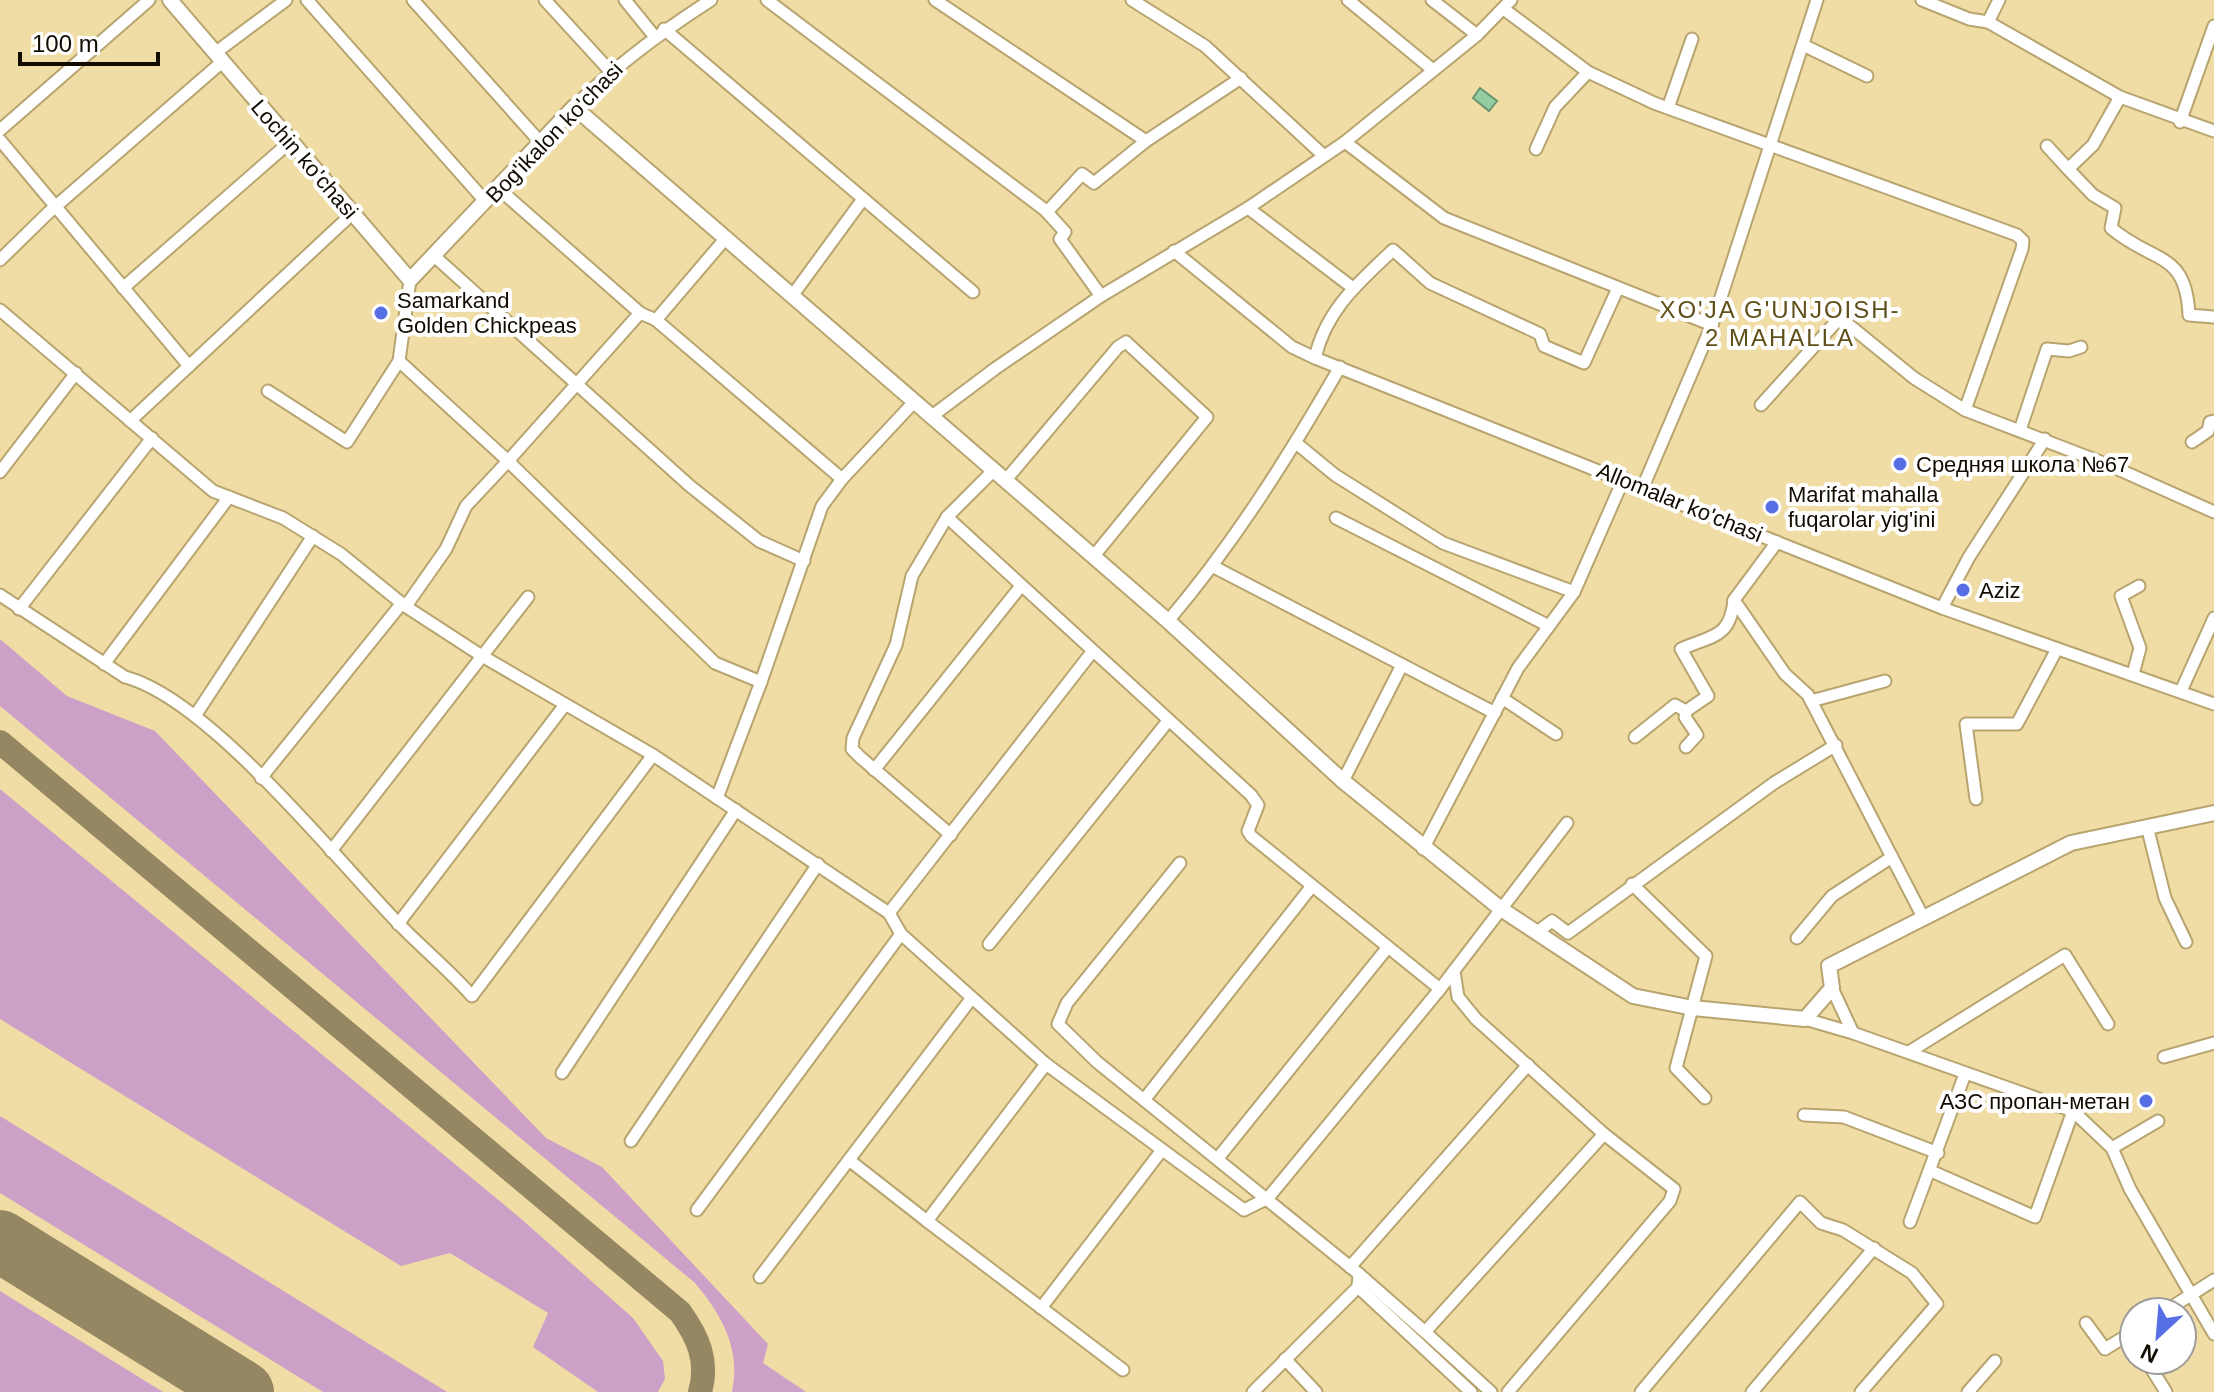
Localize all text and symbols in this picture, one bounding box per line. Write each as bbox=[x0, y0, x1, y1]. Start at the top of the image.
scale bar bbox=[20, 16, 158, 66]
text: 100 m bbox=[32, 30, 99, 57]
street label: Bog'ikalon ko'chasi bbox=[481, 57, 628, 208]
street label: Lochin ko'chasi bbox=[246, 95, 363, 224]
place label: Samarkand Golden Chickpeas bbox=[397, 288, 577, 338]
district label: XO'JA G'UNJOISH- 2 MAHALLA bbox=[1659, 296, 1901, 351]
marker: Samarkand Golden Chickpeas bbox=[372, 304, 390, 322]
place label: Средняя школа №67 bbox=[1916, 452, 2129, 477]
marker: Средняя школа №67 bbox=[1891, 455, 1909, 473]
street label: Allomalar ko'chasi bbox=[1593, 458, 1766, 547]
place label: Marifat mahalla fuqarolar yig'ini bbox=[1788, 482, 1939, 532]
marker: Marifat mahalla fuqarolar yig'ini bbox=[1763, 498, 1781, 516]
place label: Aziz bbox=[1979, 578, 2021, 603]
marker: Aziz bbox=[1954, 581, 1972, 599]
place label: АЗС пропан-метан bbox=[1940, 1089, 2130, 1114]
marker: АЗС пропан-метан bbox=[2137, 1092, 2155, 1110]
north arrow bbox=[2118, 1296, 2198, 1376]
text: N bbox=[2137, 1339, 2162, 1368]

